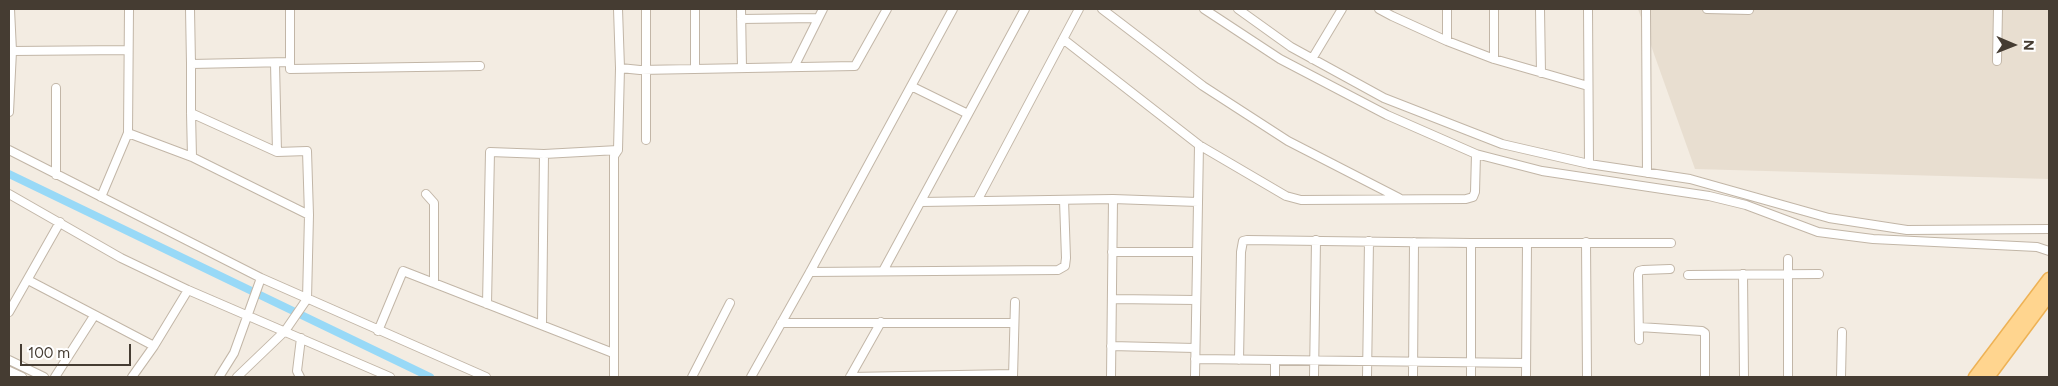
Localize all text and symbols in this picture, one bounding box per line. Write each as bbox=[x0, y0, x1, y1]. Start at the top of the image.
north arrow bbox=[1988, 20, 2038, 70]
text: N bbox=[2020, 40, 2037, 51]
scale bar bbox=[22, 334, 134, 366]
text: 100 m bbox=[28, 344, 70, 362]

